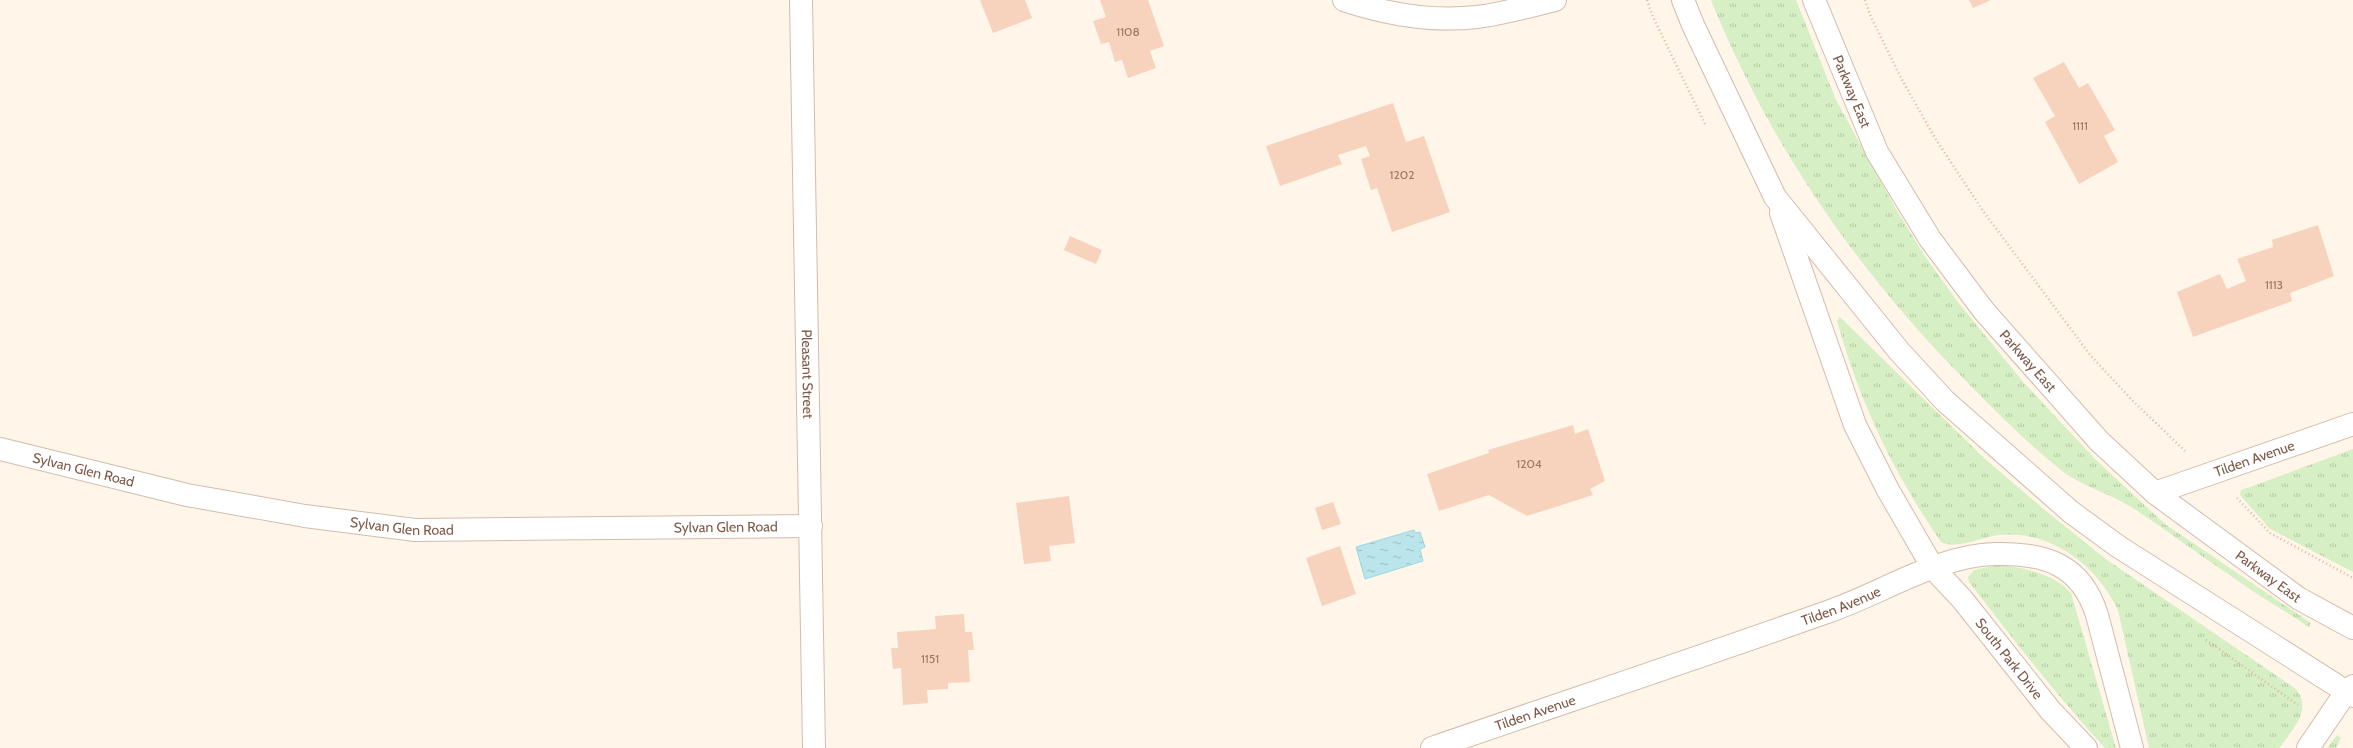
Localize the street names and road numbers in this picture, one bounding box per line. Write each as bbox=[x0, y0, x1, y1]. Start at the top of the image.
street label: Parkway East bbox=[1829, 52, 1875, 131]
street label: Parkway East bbox=[1996, 326, 2061, 396]
street label: Pleasant Street bbox=[798, 329, 817, 419]
street label: Tilden Avenue bbox=[2212, 436, 2297, 481]
street label: Sylvan Glen Road bbox=[31, 448, 136, 491]
street label: Sylvan Glen Road bbox=[349, 513, 454, 539]
street label: Sylvan Glen Road bbox=[674, 517, 778, 536]
street label: Parkway East bbox=[2232, 546, 2305, 606]
street label: Tilden Avenue bbox=[1799, 582, 1883, 629]
street label: South Park Drive bbox=[1972, 614, 2047, 703]
street label: Tilden Avenue bbox=[1493, 691, 1578, 735]

